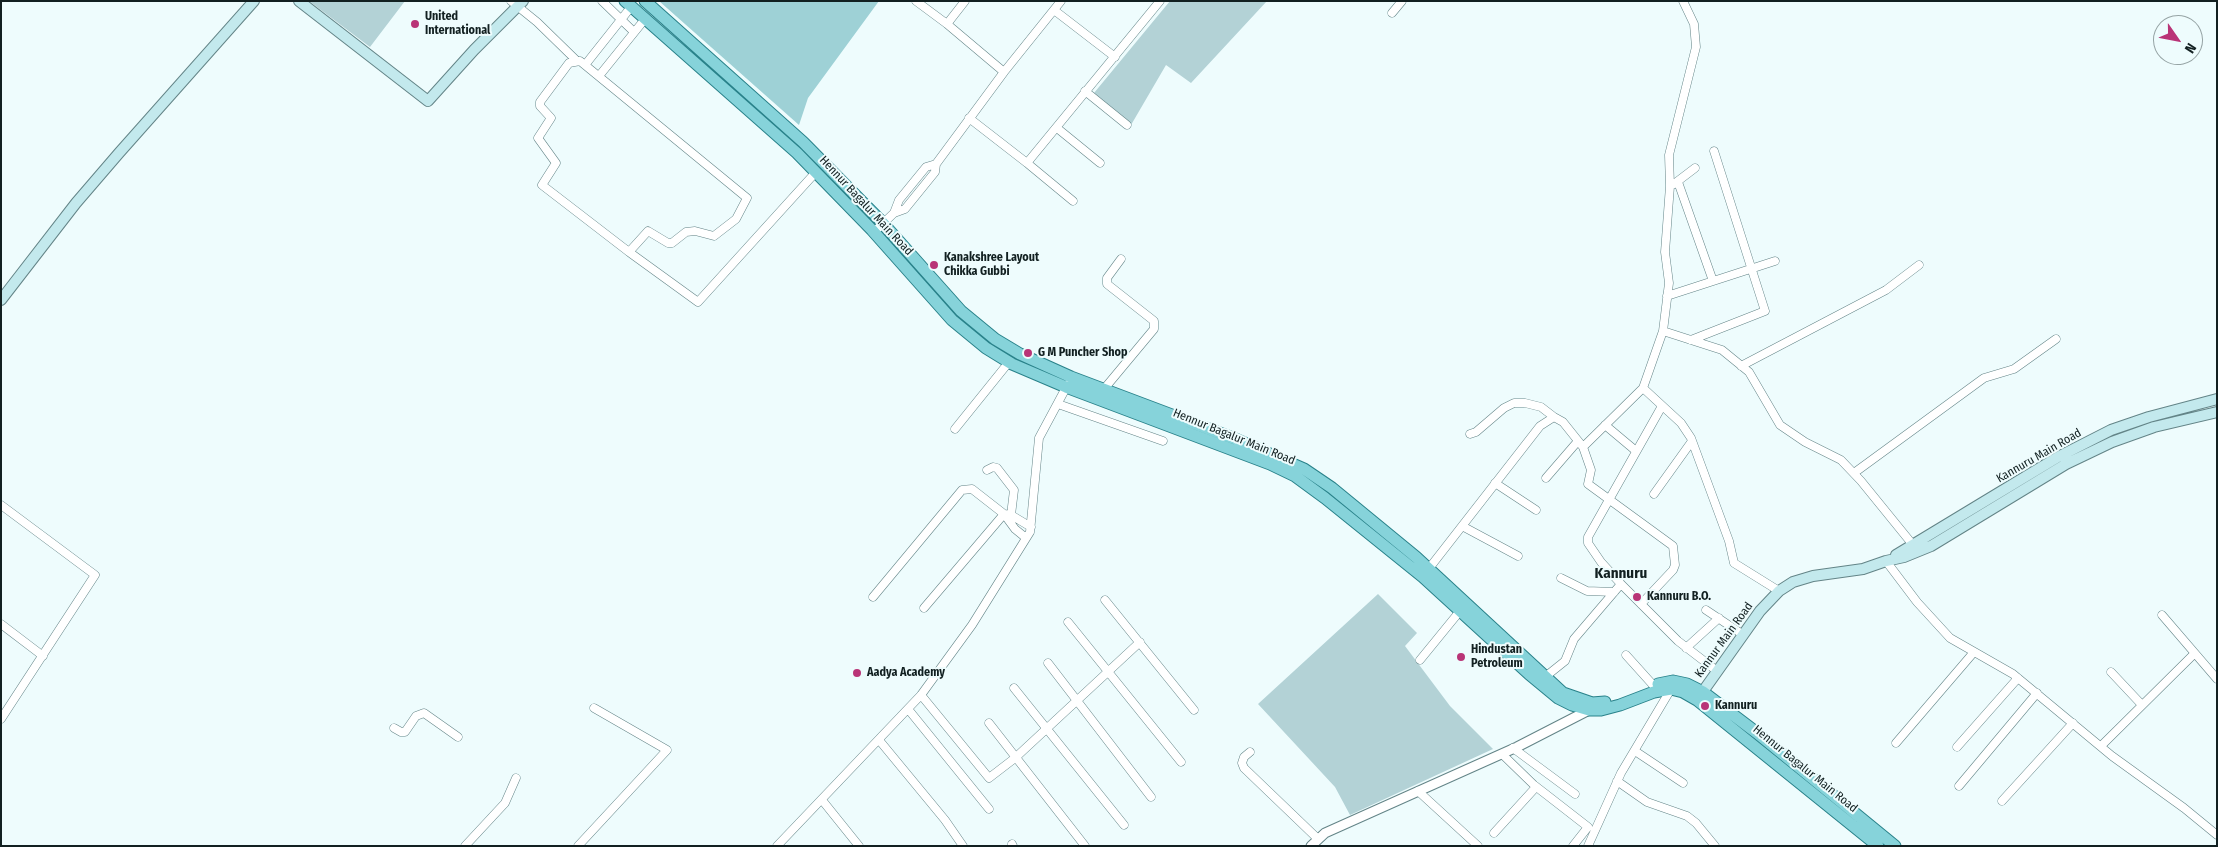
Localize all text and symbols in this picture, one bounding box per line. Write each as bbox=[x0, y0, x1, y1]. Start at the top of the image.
place label: United International bbox=[425, 10, 490, 38]
north arrow bbox=[2153, 15, 2203, 65]
marker: United International bbox=[409, 18, 421, 30]
text: N bbox=[2181, 40, 2200, 56]
street label: Hennur Bagalur Main Road bbox=[816, 153, 916, 259]
place label: Kanakshree Layout Chikka Gubbi bbox=[944, 251, 1039, 279]
marker: Kanakshree Layout Chikka Gubbi bbox=[928, 259, 940, 271]
place label: G M Puncher Shop bbox=[1038, 346, 1127, 360]
marker: G M Puncher Shop bbox=[1022, 347, 1034, 359]
street label: Hennur Bagalur Main Road bbox=[1171, 406, 1297, 468]
street label: Kannuru Main Road bbox=[1994, 426, 2084, 486]
district label: Kannuru bbox=[1595, 565, 1647, 583]
place label: Kannuru B.O. bbox=[1647, 590, 1711, 604]
marker: Kannuru B.O. bbox=[1631, 591, 1643, 603]
street label: Kannur Main Road bbox=[1692, 600, 1756, 680]
place label: Hindustan Petroleum bbox=[1471, 643, 1523, 671]
marker: Hindustan Petroleum bbox=[1455, 651, 1467, 663]
place label: Aadya Academy bbox=[867, 666, 945, 680]
marker: Aadya Academy bbox=[851, 667, 863, 679]
place label: Kannuru bbox=[1715, 699, 1757, 713]
marker: Kannuru bbox=[1699, 700, 1711, 712]
street label: Hennur Bagalur Main Road bbox=[1750, 722, 1860, 816]

